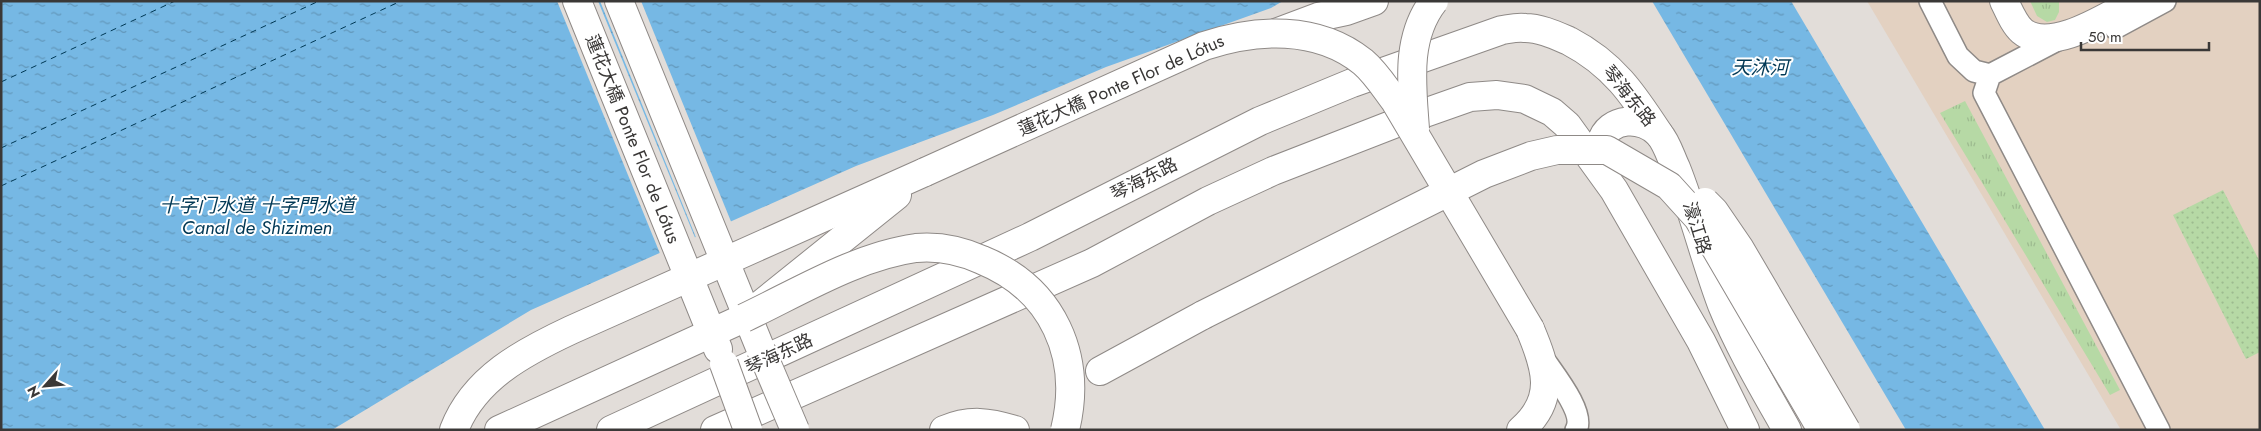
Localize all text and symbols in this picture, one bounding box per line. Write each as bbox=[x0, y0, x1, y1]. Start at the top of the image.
scale bar bbox=[2081, 20, 2208, 52]
text: 50 m bbox=[2088, 26, 2122, 48]
street label: 蓮花大橋 Ponte Flor de Lótus bbox=[1014, 28, 1228, 142]
street label: 蓮花大橋 Ponte Flor de Lótus bbox=[579, 31, 687, 247]
water label: 天沐河 bbox=[1731, 54, 1792, 81]
street label: 琴海东路 bbox=[1596, 60, 1662, 132]
street label: 琴海东路 bbox=[1106, 151, 1182, 207]
water label: 十字门水道 十字門水道 Canal de Shizimen bbox=[159, 192, 358, 241]
street label: 濠江路 bbox=[1677, 198, 1717, 258]
street label: 琴海东路 bbox=[741, 327, 817, 381]
north arrow bbox=[20, 361, 70, 411]
text: N bbox=[22, 382, 45, 401]

